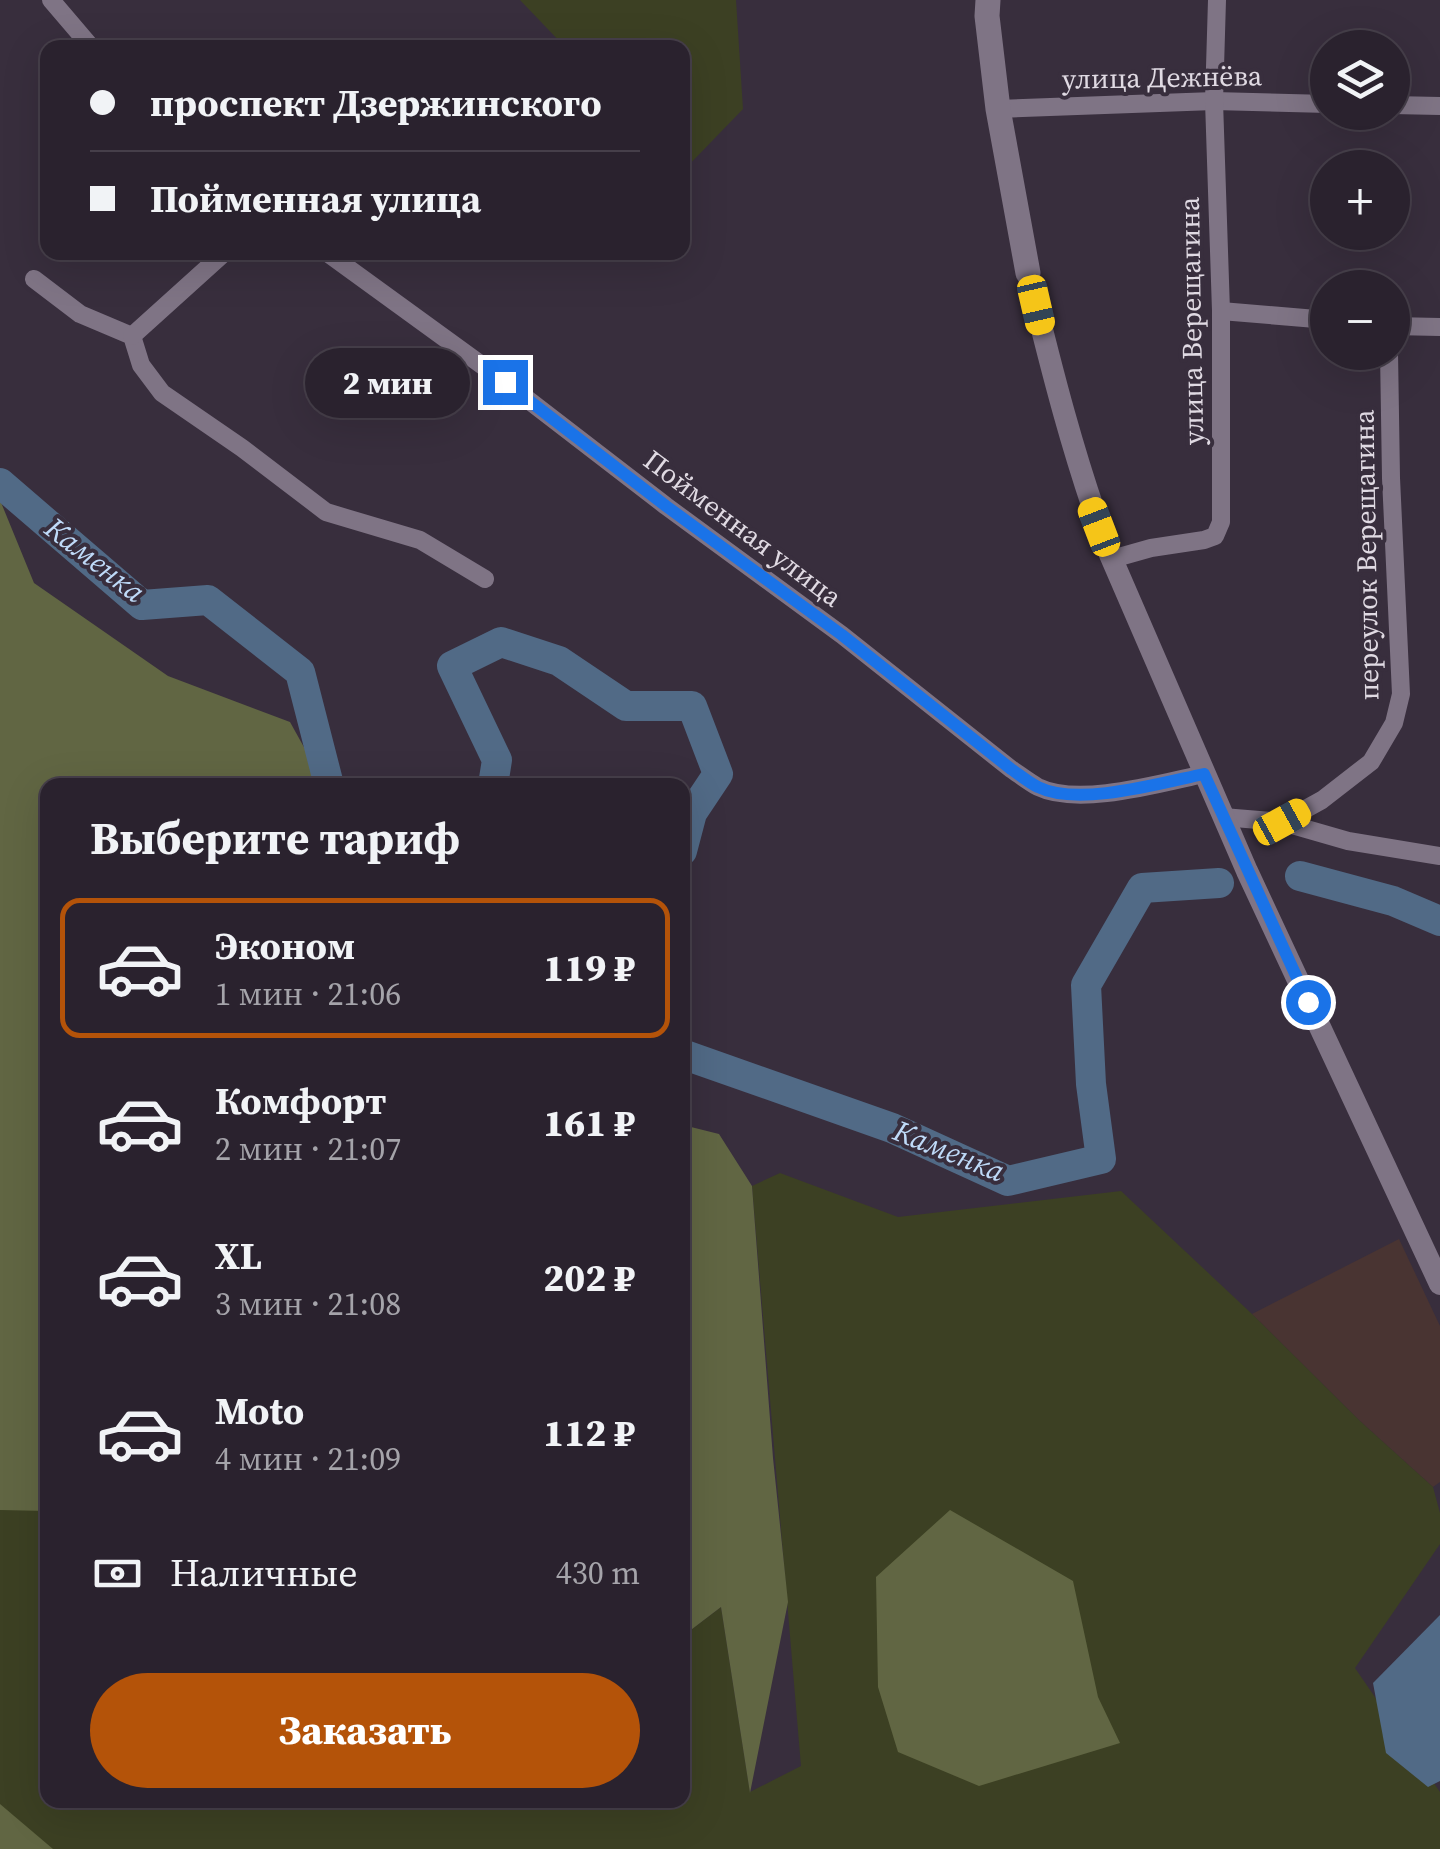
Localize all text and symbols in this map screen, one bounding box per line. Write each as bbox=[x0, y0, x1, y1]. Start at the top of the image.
map controls bbox=[1310, 30, 1410, 370]
button: layers bbox=[1310, 30, 1410, 130]
street label: улица Дежнёва bbox=[1062, 56, 1263, 98]
text: проспект Дзержинского bbox=[150, 77, 602, 129]
button: + bbox=[1310, 150, 1410, 250]
text: Пойменная улица bbox=[150, 173, 481, 225]
street label: улица Верещагина bbox=[1170, 196, 1212, 445]
button: − bbox=[1310, 270, 1410, 370]
car bbox=[1015, 272, 1057, 338]
callout: 2 мин bbox=[305, 347, 470, 417]
route end bbox=[483, 360, 528, 405]
text: 2 мин bbox=[343, 361, 432, 405]
street label: переулок Верещагина bbox=[1344, 409, 1388, 701]
street label: Пойменная улица bbox=[636, 441, 851, 616]
car bbox=[1074, 494, 1124, 560]
water label: Каменка bbox=[36, 507, 154, 612]
car bbox=[1248, 794, 1316, 850]
text: Выберите тариф bbox=[90, 807, 460, 869]
text: Эконом bbox=[215, 920, 355, 972]
icon: car bbox=[95, 923, 185, 1013]
text: 119 ₽ bbox=[543, 942, 635, 994]
text: 1 мин · 21:06 bbox=[215, 972, 401, 1016]
route start bbox=[1286, 980, 1331, 1025]
text: Комфорт bbox=[215, 1075, 386, 1127]
icon: car bbox=[95, 1078, 185, 1168]
text: 161 ₽ bbox=[543, 1097, 635, 1149]
water label: Каменка bbox=[886, 1109, 1011, 1192]
text: 2 мин · 21:07 bbox=[215, 1127, 401, 1171]
text: XL bbox=[215, 1230, 262, 1282]
icon: car bbox=[95, 1233, 185, 1323]
text: 202 ₽ bbox=[543, 1252, 635, 1304]
text: 3 мин · 21:08 bbox=[215, 1282, 401, 1326]
text: Moto bbox=[215, 1385, 304, 1437]
icon: car bbox=[95, 1388, 185, 1478]
text: 112 ₽ bbox=[543, 1407, 635, 1459]
text: 4 мин · 21:09 bbox=[215, 1437, 401, 1481]
icon: cash bbox=[90, 1546, 145, 1601]
text: Наличные bbox=[170, 1547, 358, 1599]
text: 430 m bbox=[556, 1551, 640, 1595]
button: Заказать bbox=[90, 1673, 640, 1788]

